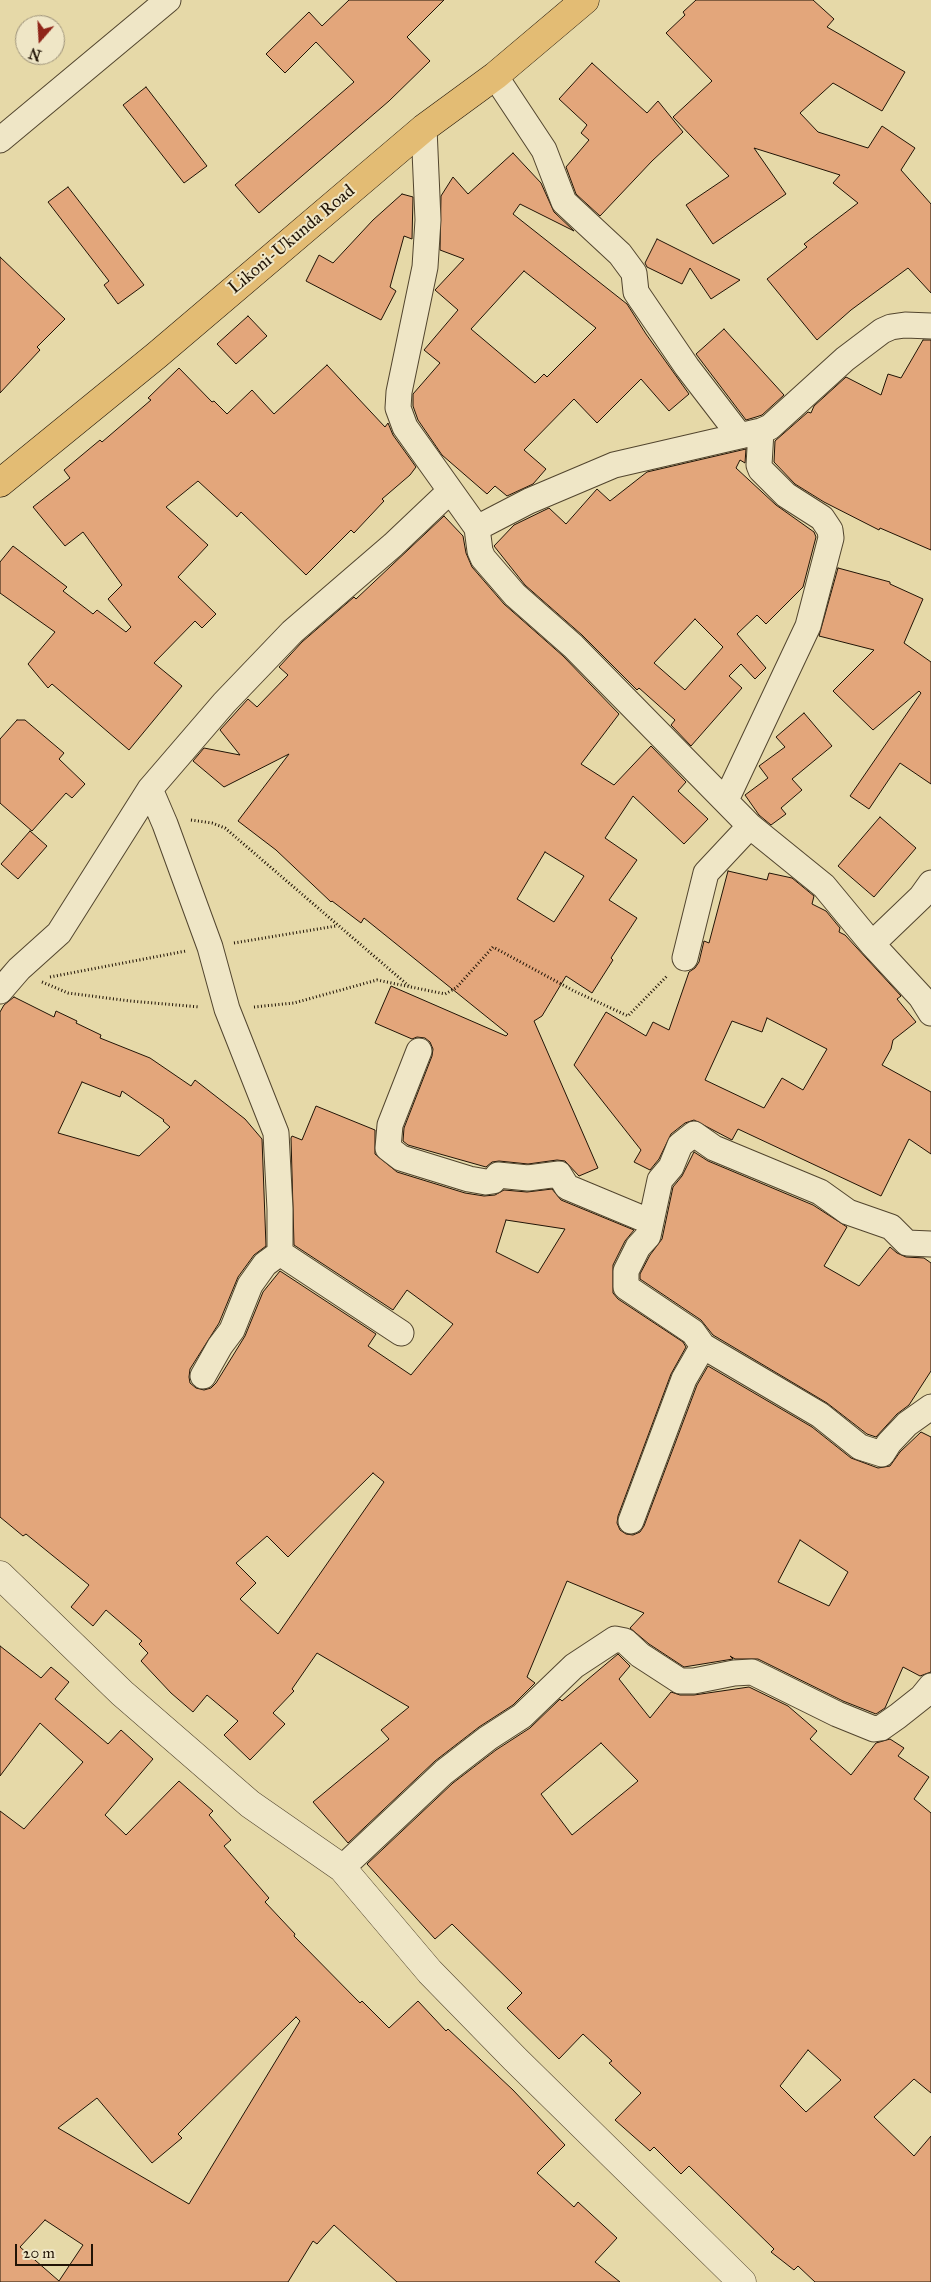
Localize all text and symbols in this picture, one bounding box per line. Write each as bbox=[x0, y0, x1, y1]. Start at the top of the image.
north arrow bbox=[15, 15, 65, 65]
text: N bbox=[27, 44, 44, 64]
street label: Likoni-Ukunda Road bbox=[224, 181, 360, 299]
scale bar bbox=[18, 2234, 95, 2266]
text: 20 m bbox=[23, 2244, 55, 2262]

